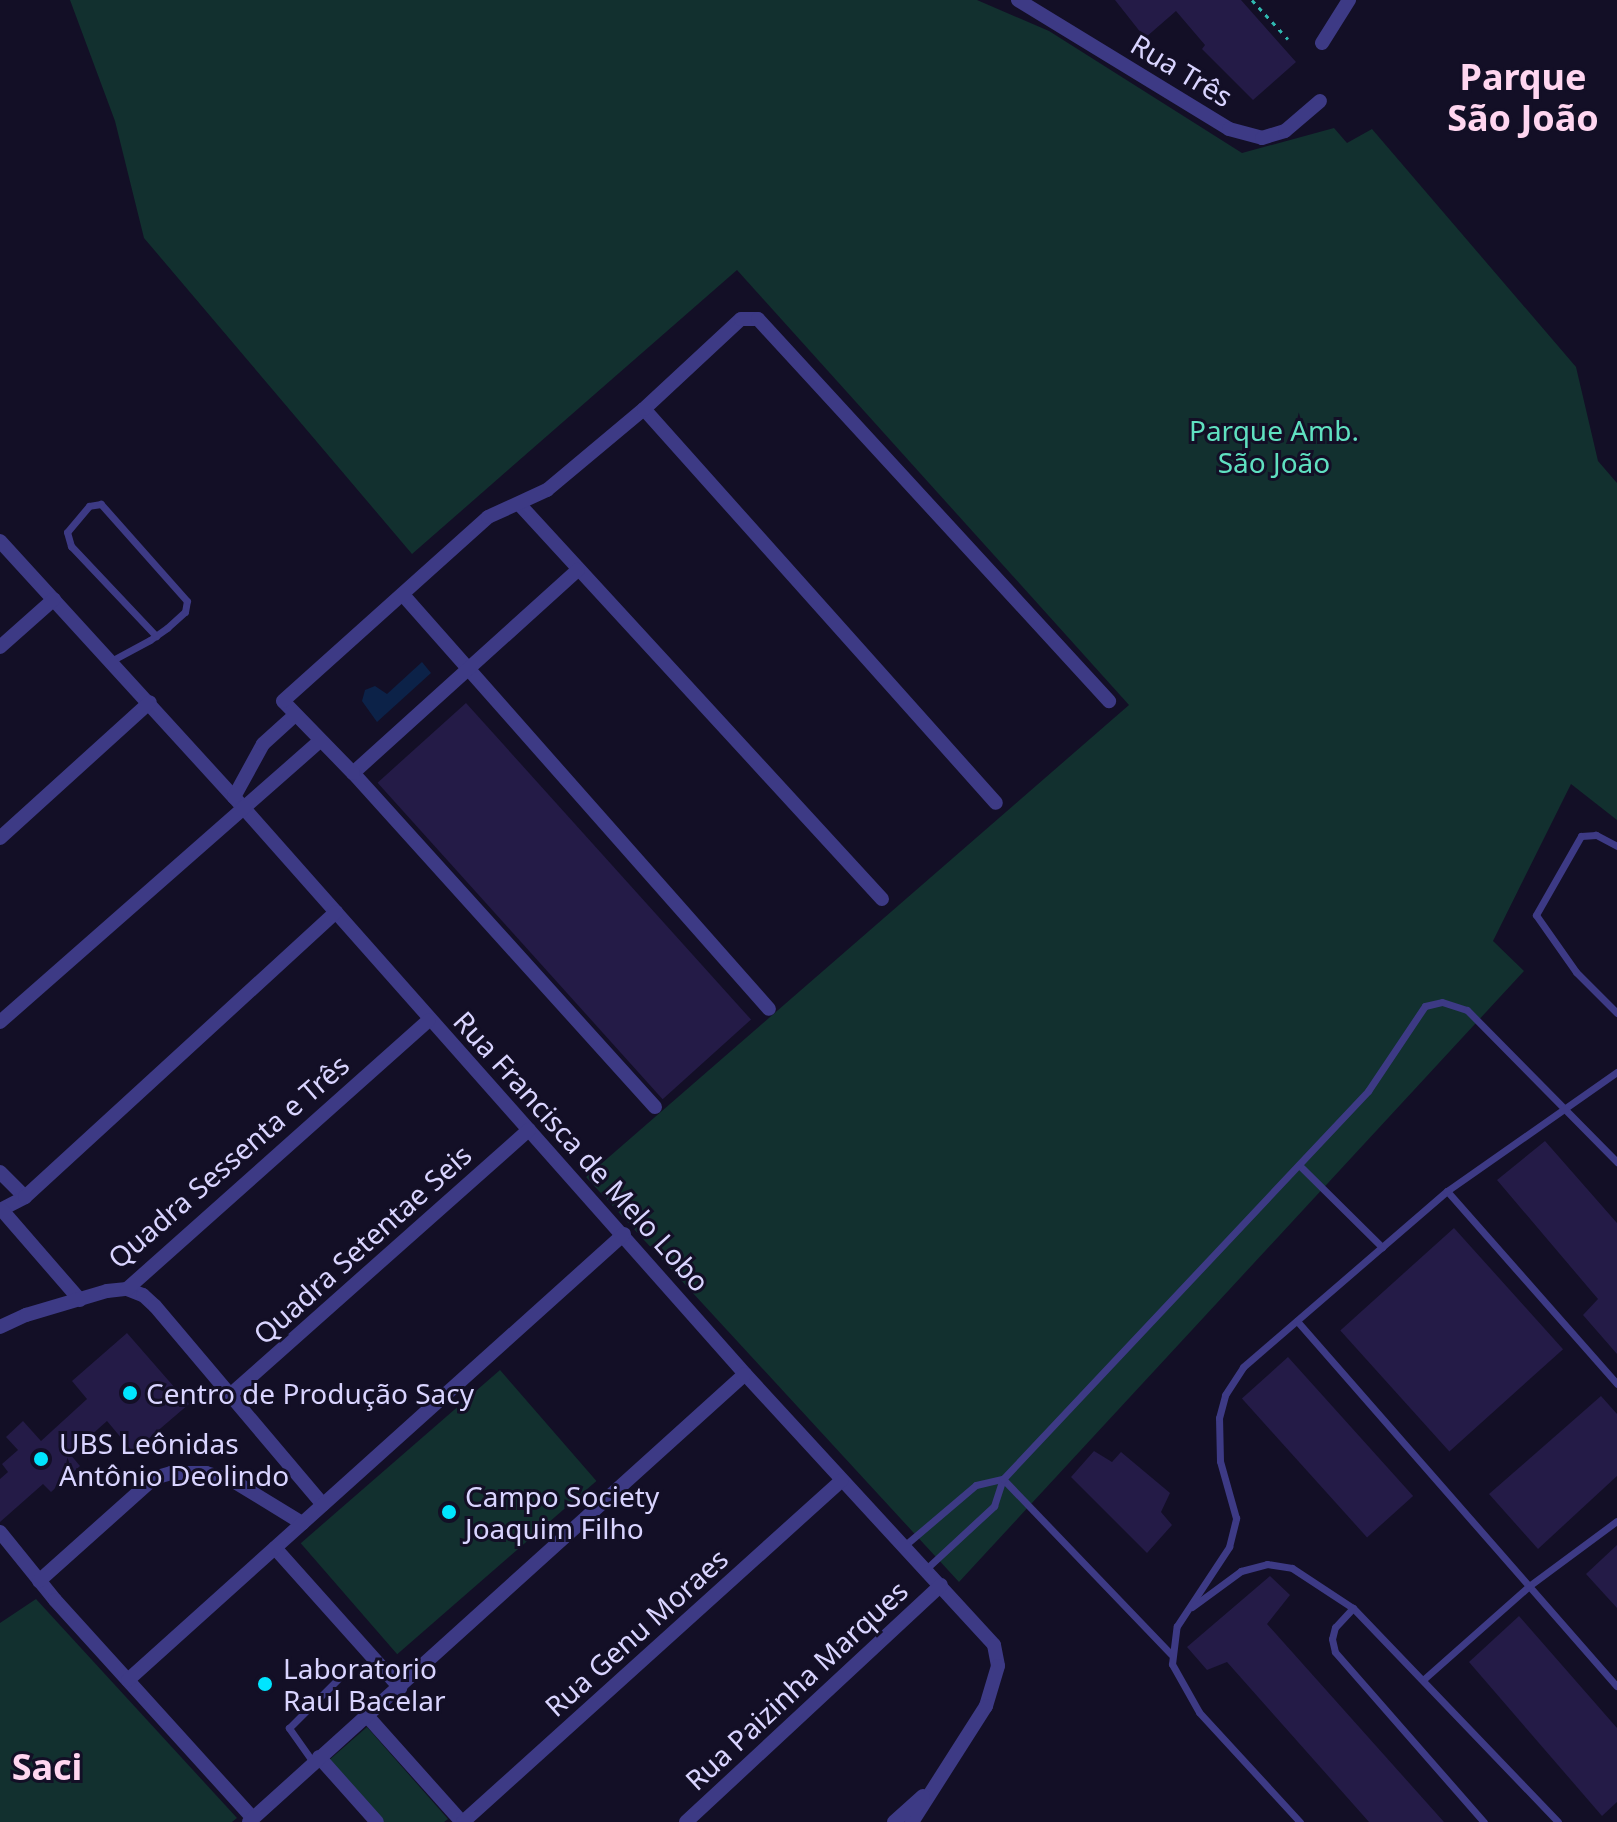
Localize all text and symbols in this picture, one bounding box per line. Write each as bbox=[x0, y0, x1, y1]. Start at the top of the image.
street label: Rua Três bbox=[1125, 27, 1239, 113]
district label: Parque São João bbox=[1447, 54, 1599, 139]
park label: Parque Amb. São João bbox=[1189, 413, 1359, 479]
street label: Rua Francisca de Melo Lobo bbox=[447, 1004, 717, 1298]
street label: Quadra Sessenta e Três bbox=[101, 1047, 355, 1275]
street label: Quadra Setentae Seis bbox=[246, 1137, 478, 1351]
place label: Centro de Produção Sacy bbox=[146, 1376, 474, 1410]
marker: Centro de Produção Sacy bbox=[121, 1384, 139, 1402]
place label: UBS Leônidas Antônio Deolindo bbox=[59, 1426, 289, 1492]
marker: UBS Leônidas Antônio Deolindo bbox=[30, 1448, 52, 1470]
place label: Campo Society Joaquim Filho bbox=[465, 1479, 659, 1545]
marker: Campo Society Joaquim Filho bbox=[440, 1503, 458, 1521]
street label: Rua Genu Moraes bbox=[538, 1541, 734, 1723]
street label: Rua Paizinha Marques bbox=[678, 1573, 914, 1797]
place label: Laboratorio Raul Bacelar bbox=[283, 1651, 446, 1717]
marker: Laboratorio Raul Bacelar bbox=[254, 1673, 276, 1695]
district label: Saci bbox=[12, 1745, 82, 1789]

